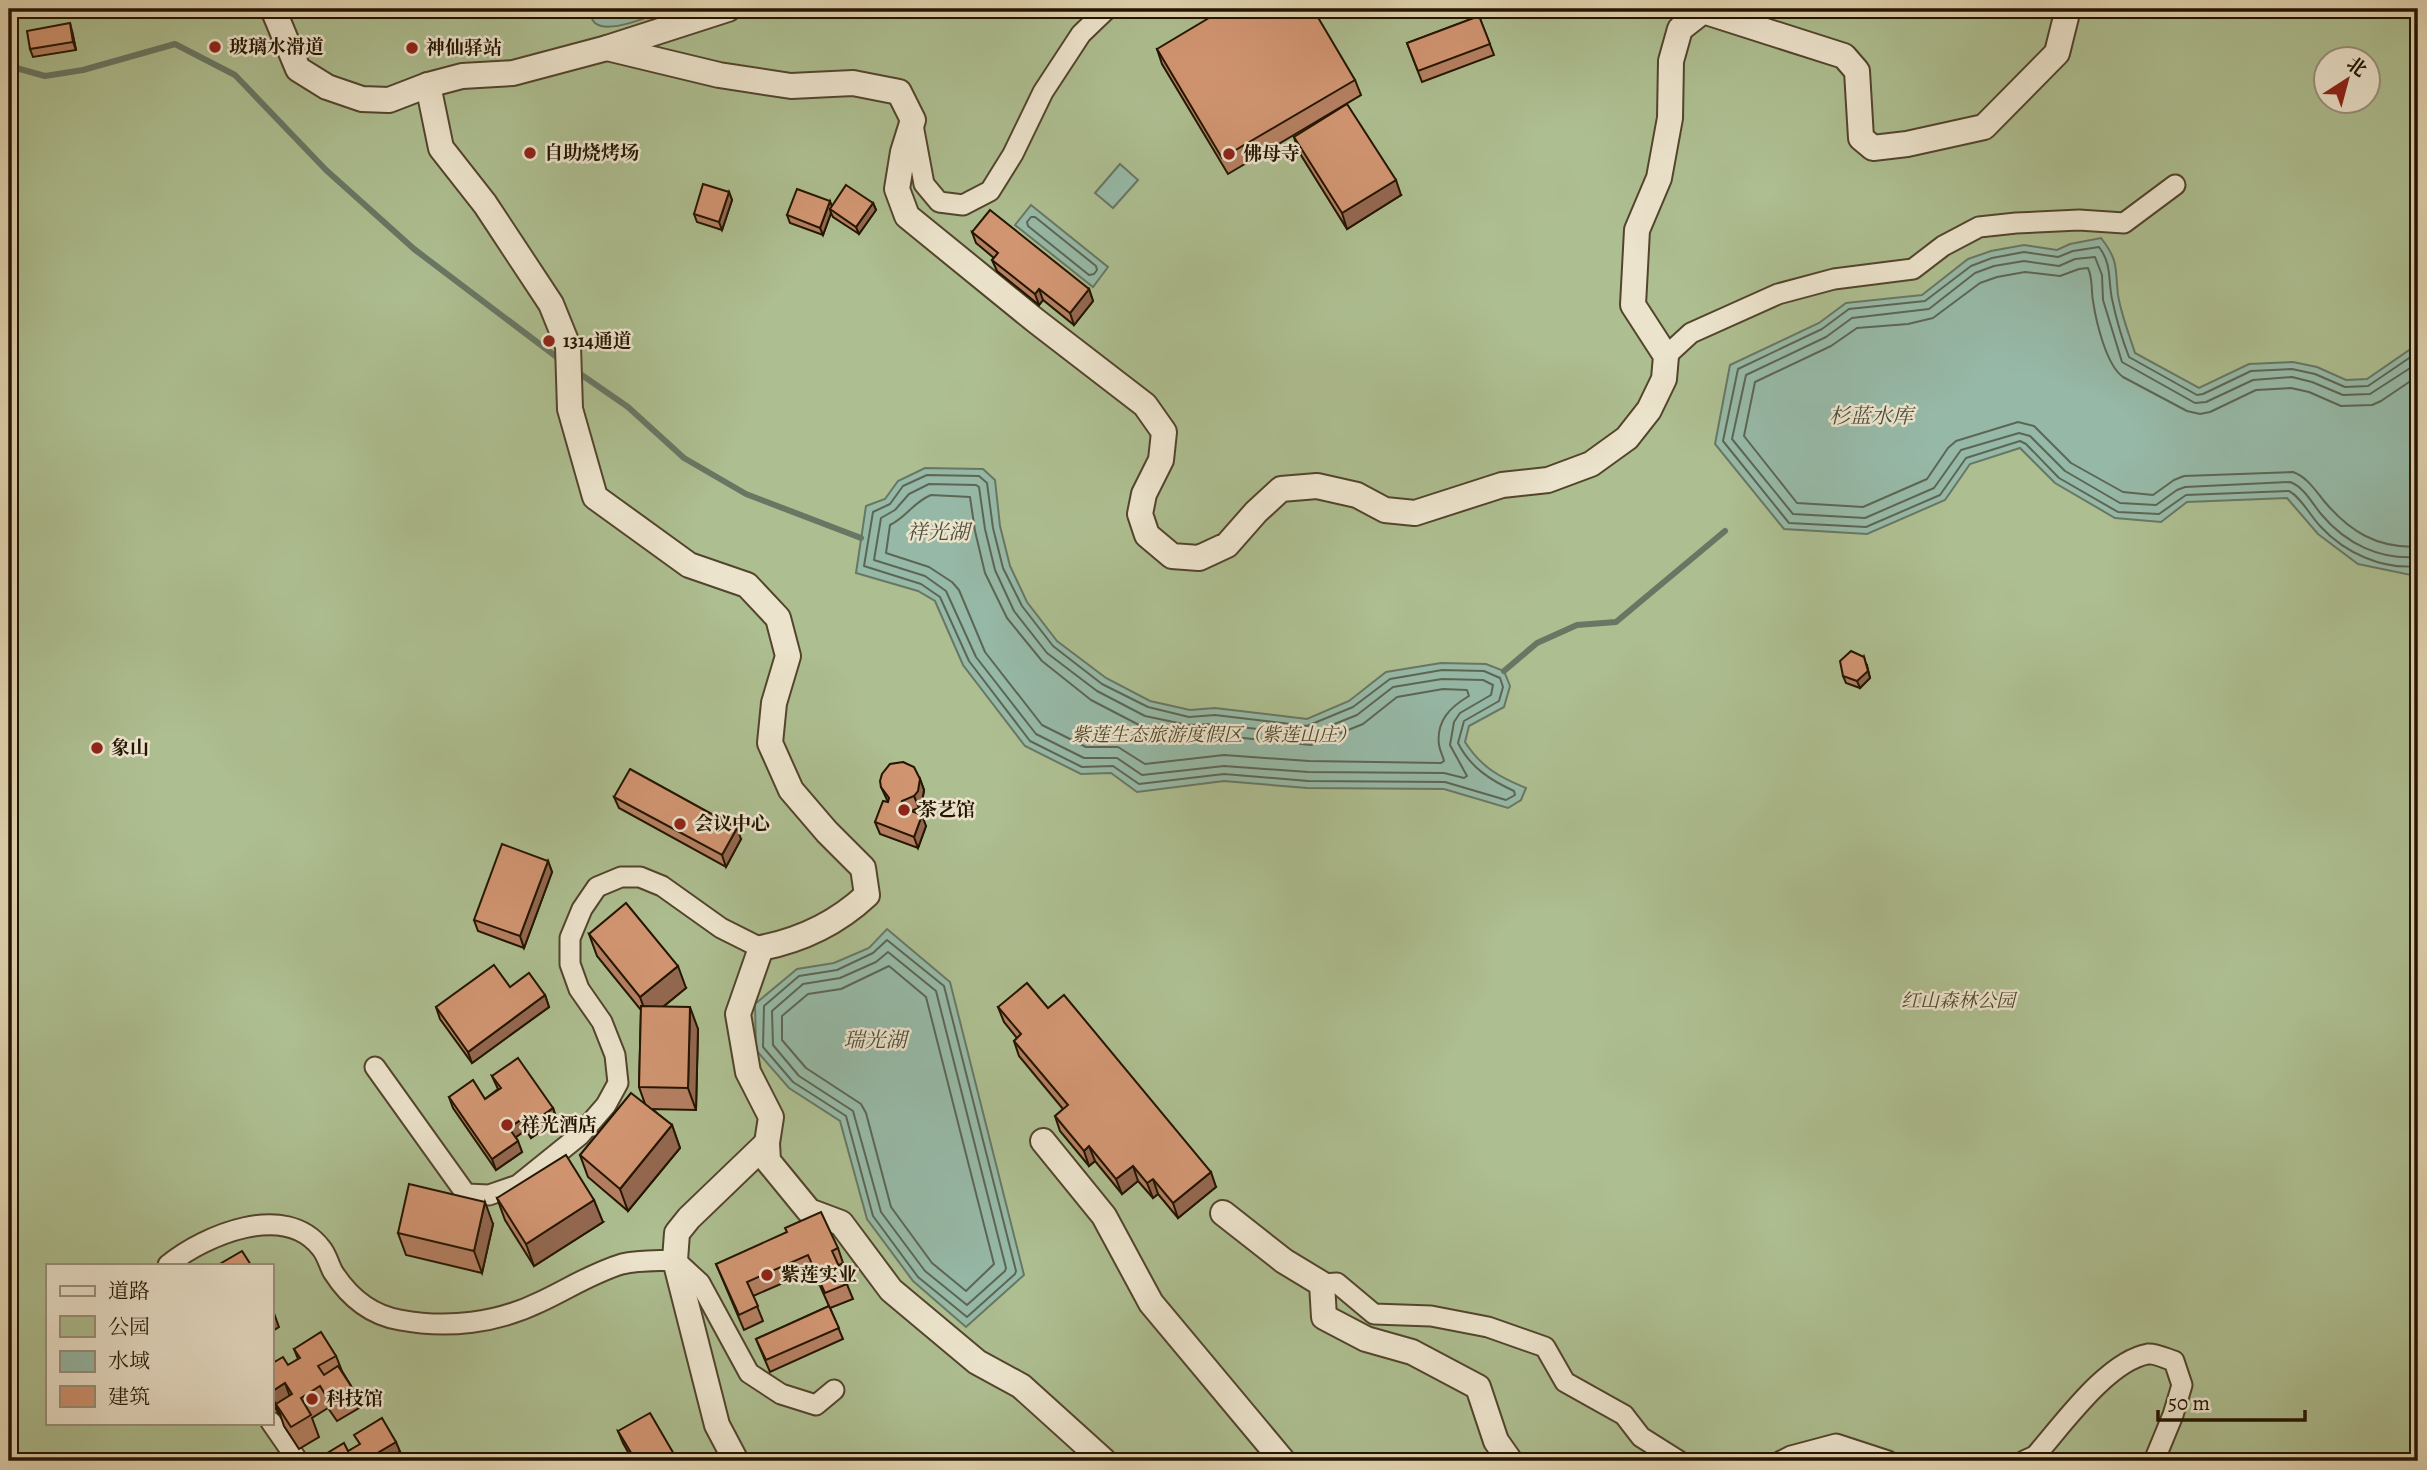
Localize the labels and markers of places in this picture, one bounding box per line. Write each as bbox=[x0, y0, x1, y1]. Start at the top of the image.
place label: 玻璃水滑道 bbox=[229, 34, 324, 60]
place label: 神仙驿站 bbox=[426, 35, 502, 61]
marker: 玻璃水滑道 bbox=[207, 39, 223, 55]
marker: 神仙驿站 bbox=[404, 40, 420, 56]
place label: 自助烧烤场 bbox=[544, 140, 639, 166]
place label: 佛母寺 bbox=[1243, 141, 1300, 167]
marker: 自助烧烤场 bbox=[522, 145, 538, 161]
marker: 佛母寺 bbox=[1221, 146, 1237, 162]
place label: 1314通道 bbox=[563, 328, 632, 354]
marker: 1314通道 bbox=[541, 333, 557, 349]
place label: 象山 bbox=[111, 735, 149, 761]
marker: 象山 bbox=[89, 740, 105, 756]
place label: 茶艺馆 bbox=[918, 797, 975, 823]
marker: 茶艺馆 bbox=[896, 802, 912, 818]
place label: 会议中心 bbox=[694, 811, 770, 837]
marker: 会议中心 bbox=[672, 816, 688, 832]
place label: 祥光酒店 bbox=[521, 1112, 597, 1138]
marker: 祥光酒店 bbox=[499, 1117, 515, 1133]
place label: 紫莲实业 bbox=[781, 1262, 857, 1288]
marker: 紫莲实业 bbox=[759, 1267, 775, 1283]
place label: 科技馆 bbox=[326, 1386, 383, 1412]
marker: 科技馆 bbox=[304, 1391, 320, 1407]

